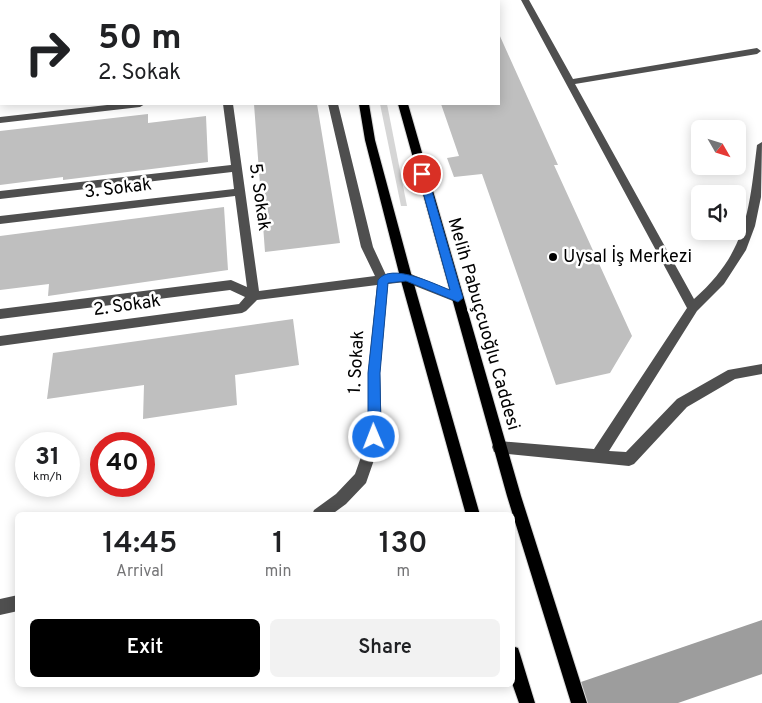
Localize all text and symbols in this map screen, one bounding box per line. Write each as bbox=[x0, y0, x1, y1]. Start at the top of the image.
text: 50 m bbox=[98, 17, 182, 61]
icon: right bbox=[15, 20, 80, 85]
text: 2. Sokak bbox=[98, 60, 181, 87]
north arrow bbox=[691, 120, 746, 175]
map controls bbox=[691, 120, 746, 240]
pin bbox=[401, 153, 443, 195]
icon: arrive bbox=[408, 160, 436, 188]
street label: 5. Sokak bbox=[243, 162, 275, 232]
street label: 3. Sokak bbox=[83, 173, 153, 205]
button: sound bbox=[691, 185, 746, 240]
street label: Melih Pabuçcuoğlu Caddesi bbox=[442, 215, 524, 433]
place label: Uysal İş Merkezi bbox=[563, 244, 692, 269]
marker: Uysal İş Merkezi bbox=[547, 251, 559, 263]
street label: 2. Sokak bbox=[92, 290, 162, 322]
street label: 1. Sokak bbox=[344, 330, 370, 394]
position arrow bbox=[347, 410, 399, 462]
speed limit sign: 40 bbox=[90, 432, 155, 497]
text: 31 bbox=[35, 442, 60, 474]
text: km/h bbox=[33, 469, 62, 485]
text: 14:45 bbox=[102, 526, 178, 563]
text: 1 bbox=[272, 526, 284, 563]
text: 130 bbox=[379, 526, 428, 563]
text: Arrival bbox=[116, 562, 164, 582]
text: min bbox=[265, 562, 291, 582]
text: m bbox=[396, 562, 410, 582]
button: Exit bbox=[30, 619, 260, 677]
button: Share bbox=[270, 619, 500, 677]

